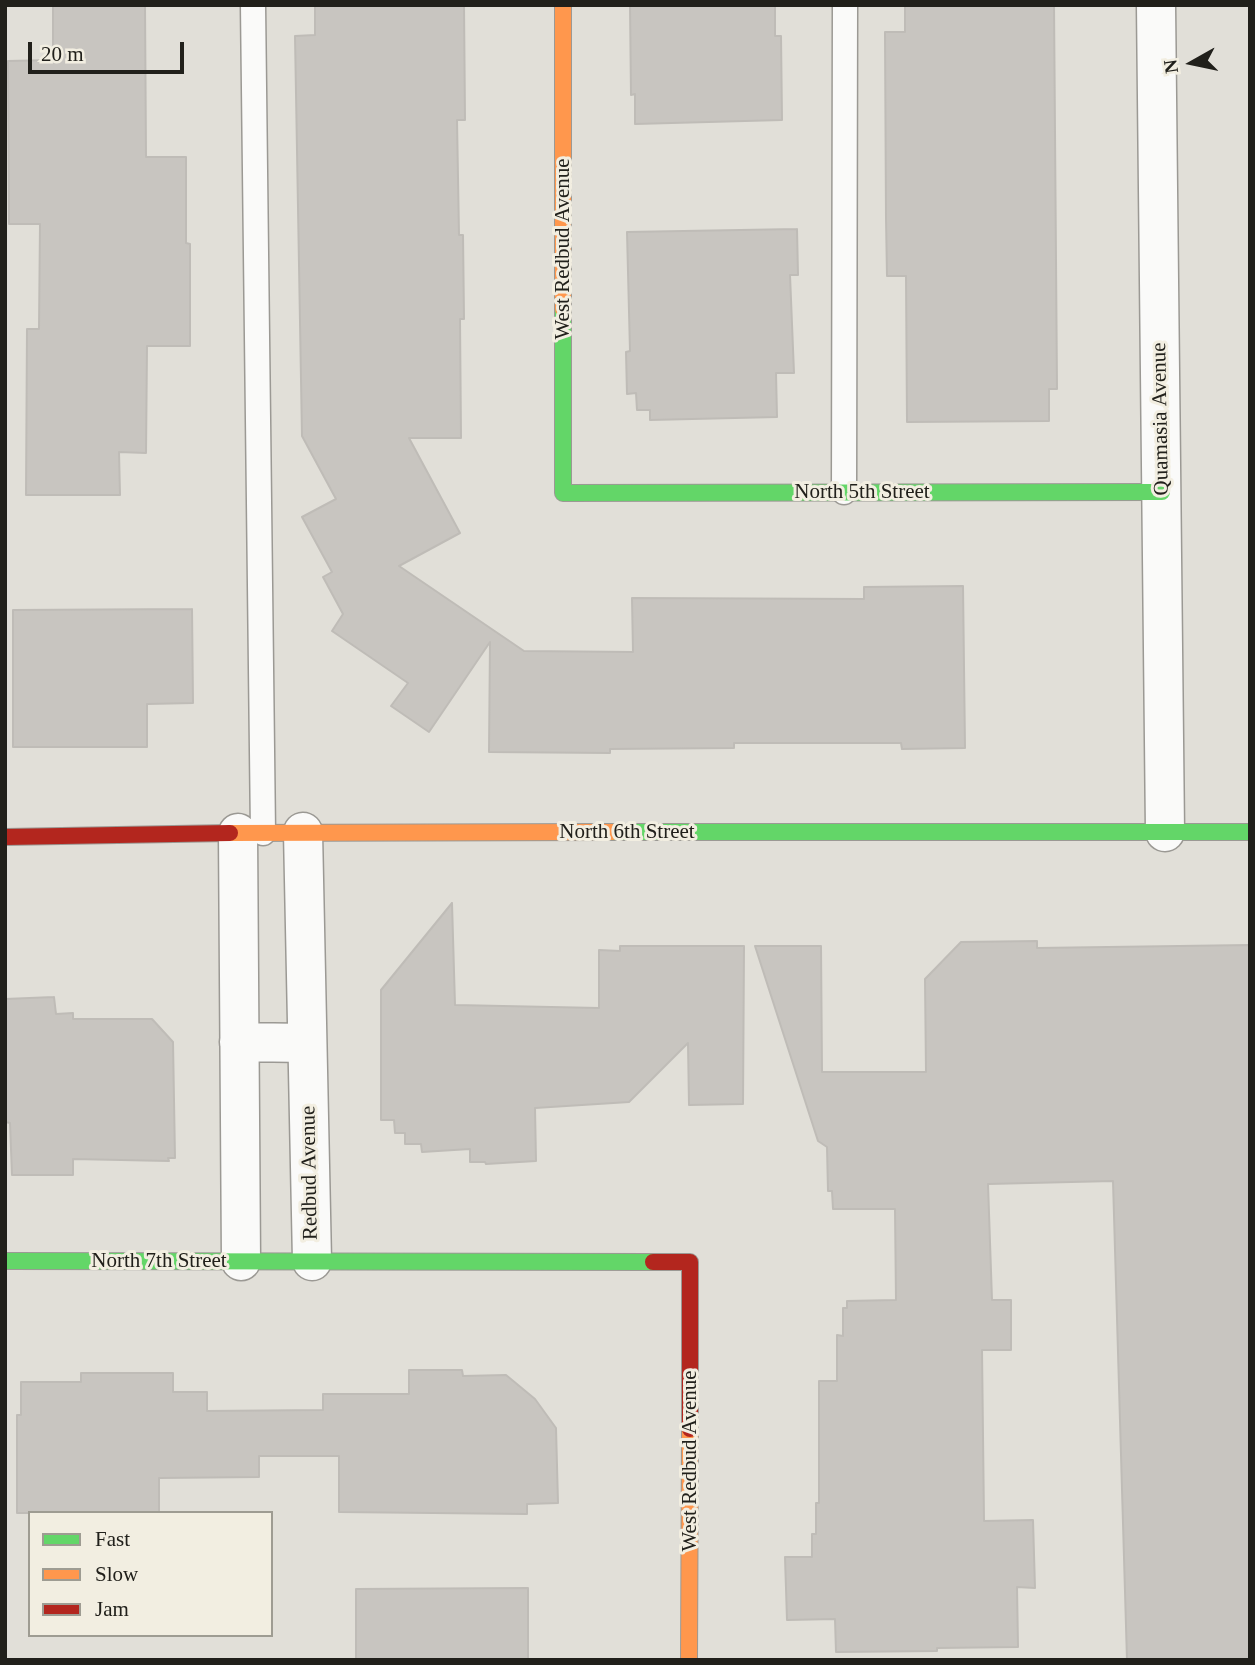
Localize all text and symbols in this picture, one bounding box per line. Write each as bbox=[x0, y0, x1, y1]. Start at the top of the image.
scale bar bbox=[32, 28, 187, 72]
north arrow bbox=[1157, 28, 1227, 98]
text: 20 m bbox=[41, 42, 84, 66]
text: N bbox=[1159, 58, 1182, 75]
street label: West Redbud Avenue bbox=[550, 158, 576, 340]
street label: Quamasia Avenue bbox=[1147, 342, 1175, 496]
street label: North 5th Street bbox=[794, 479, 930, 505]
street label: North 6th Street bbox=[559, 819, 695, 845]
street label: Redbud Avenue bbox=[296, 1106, 324, 1240]
street label: North 7th Street bbox=[91, 1248, 227, 1274]
street label: West Redbud Avenue bbox=[677, 1370, 703, 1552]
legend bbox=[28, 1511, 273, 1637]
text: Fast bbox=[95, 1527, 130, 1551]
text: Slow bbox=[95, 1562, 138, 1586]
text: Jam bbox=[95, 1597, 129, 1621]

